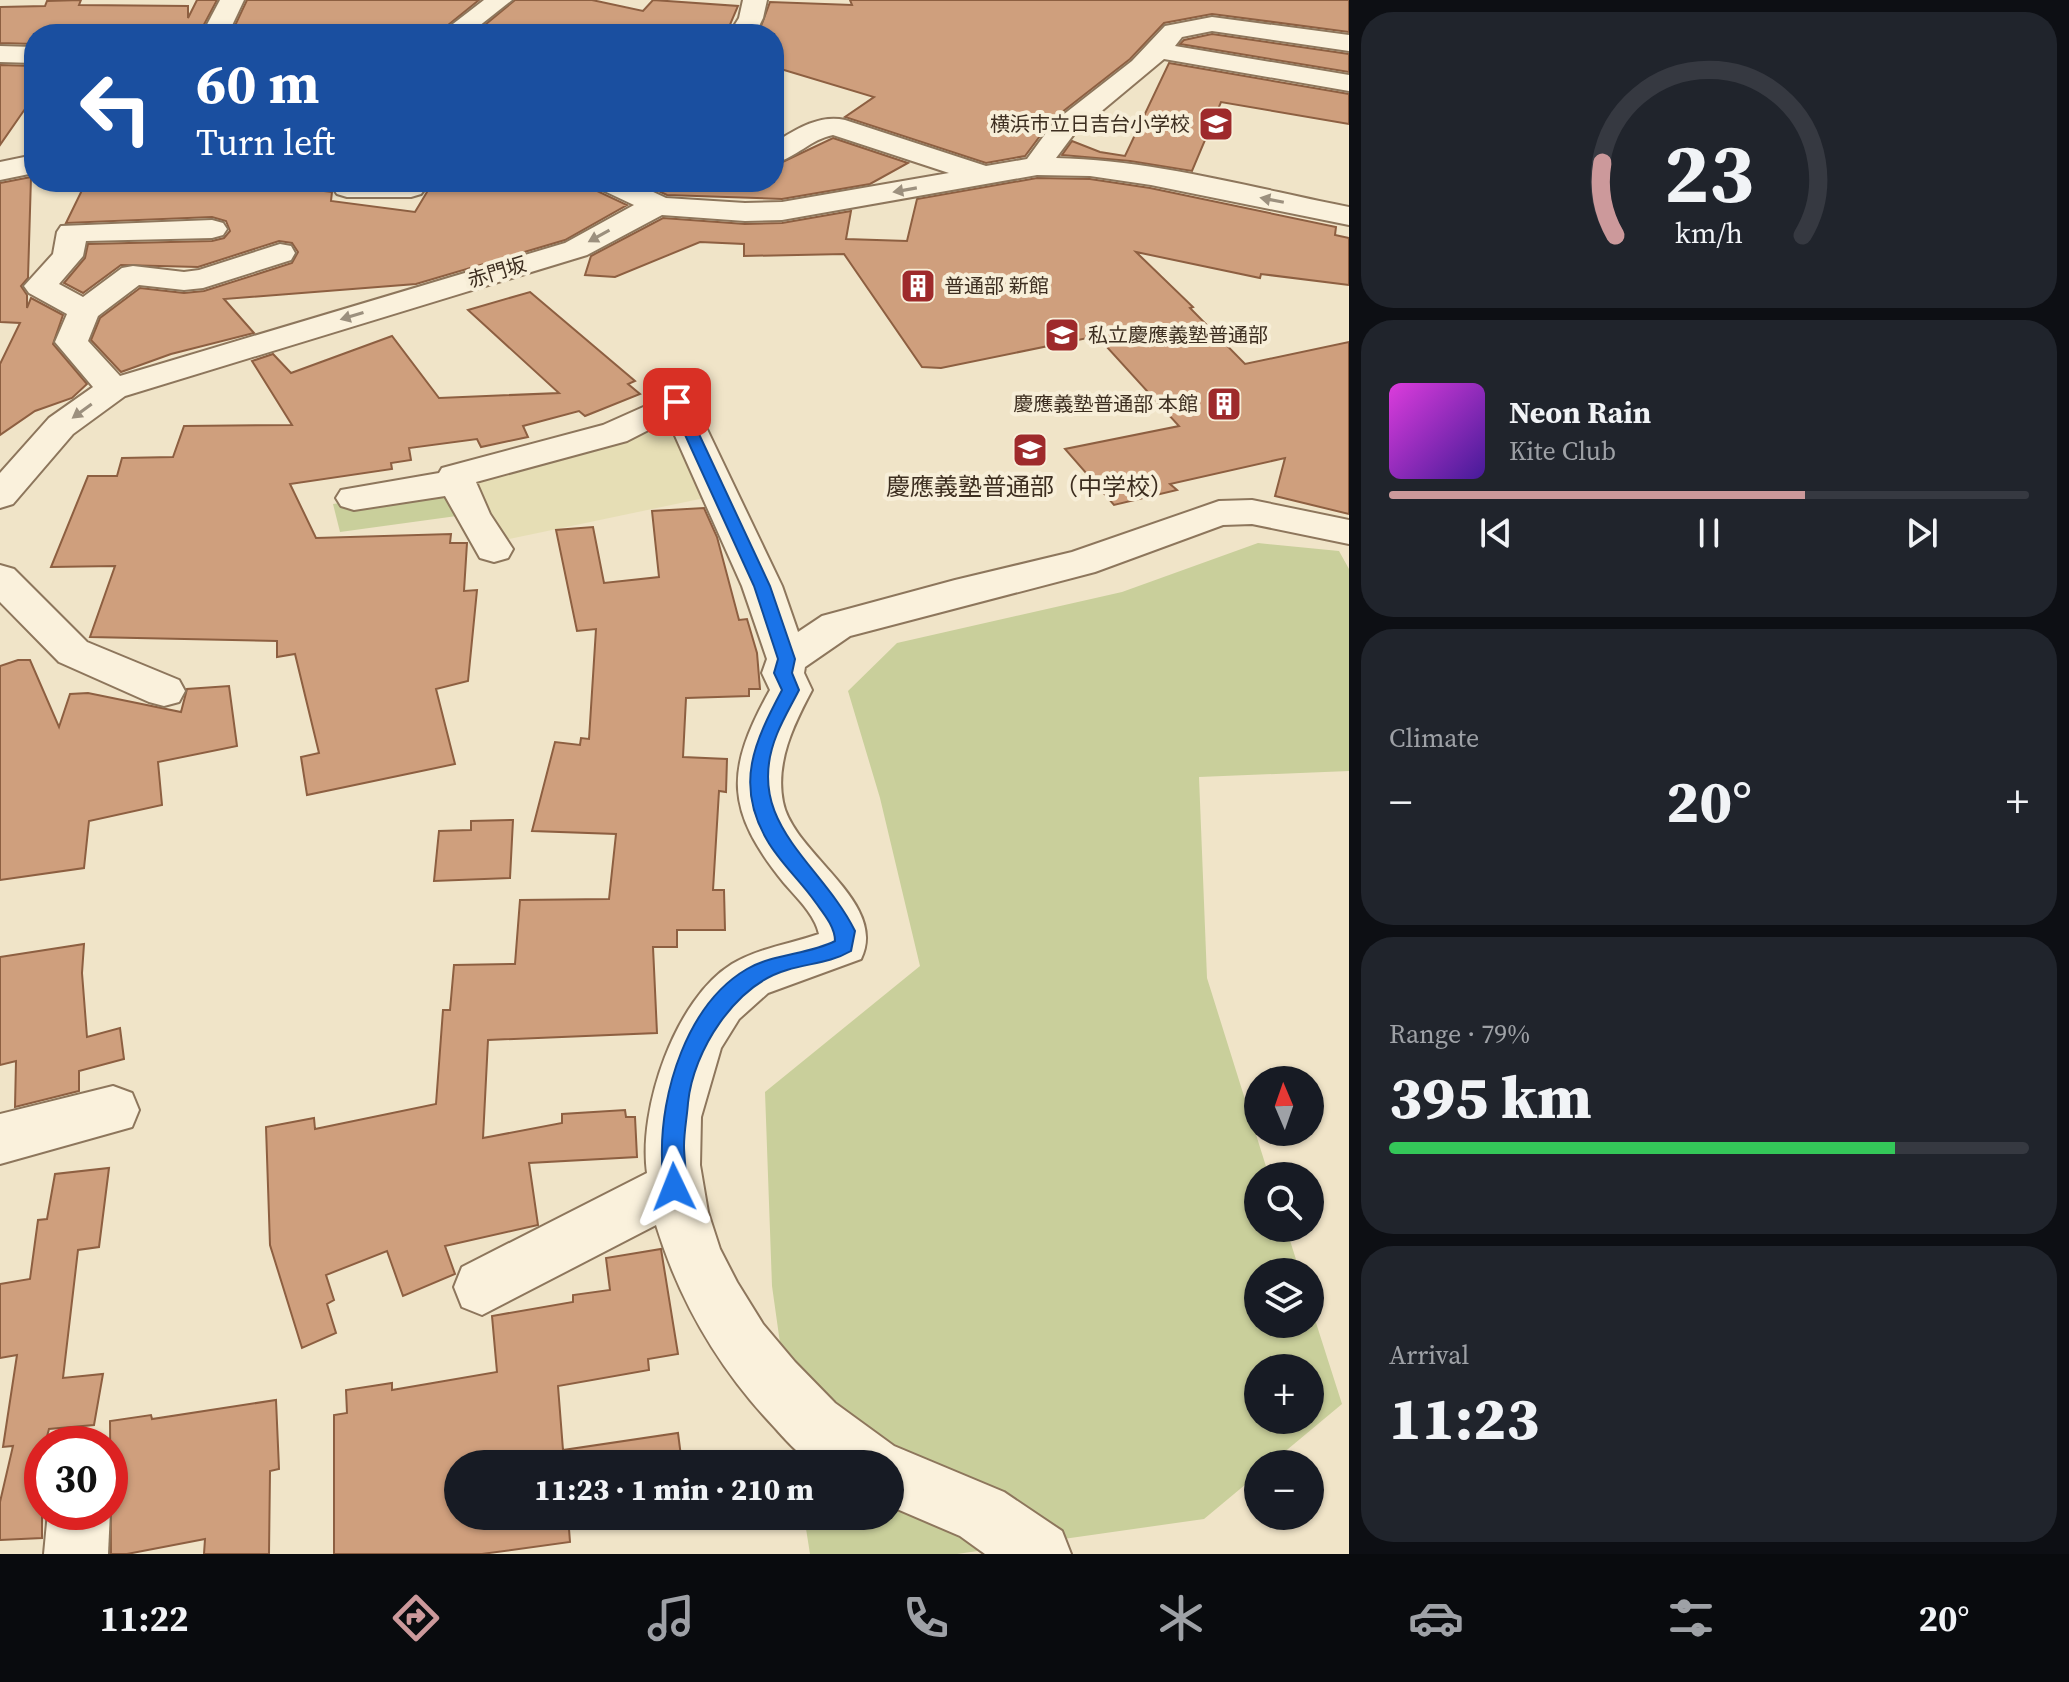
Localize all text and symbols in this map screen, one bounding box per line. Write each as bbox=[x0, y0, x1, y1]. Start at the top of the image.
text: 60 m bbox=[196, 45, 319, 122]
icon: left bbox=[64, 56, 168, 160]
school or university icon: 横浜市立日吉台小学校 bbox=[1197, 105, 1235, 143]
place label: 横浜市立日吉台小学校 bbox=[990, 110, 1190, 138]
text: 23 bbox=[1664, 116, 1754, 230]
text: Turn left bbox=[196, 118, 335, 167]
one-way arrow bbox=[893, 184, 918, 196]
one-way arrow bbox=[1260, 194, 1285, 206]
text: km/h bbox=[1675, 213, 1743, 253]
one-way arrow bbox=[588, 229, 610, 243]
street label: 赤門坂 bbox=[464, 250, 530, 294]
building icon: 普通部 新館 bbox=[899, 267, 937, 305]
place label: 普通部 新館 bbox=[944, 272, 1049, 300]
one-way arrow bbox=[340, 310, 364, 323]
school or university icon: 私立慶應義塾普通部 bbox=[1043, 316, 1081, 354]
place label: 私立慶應義塾普通部 bbox=[1088, 321, 1268, 349]
pin bbox=[643, 368, 711, 436]
icon: arrive bbox=[655, 380, 699, 424]
building icon: 慶應義塾普通部 本館 bbox=[1205, 385, 1243, 423]
place label: 慶應義塾普通部 本館 bbox=[1013, 390, 1198, 418]
text: Neon Rain bbox=[1509, 392, 1651, 433]
one-way arrow bbox=[71, 403, 93, 419]
school or university icon: 慶應義塾普通部（中学校） bbox=[1011, 431, 1049, 469]
text: Kite Club bbox=[1509, 433, 1616, 469]
place label: 慶應義塾普通部（中学校） bbox=[886, 470, 1174, 503]
icon: previous bbox=[1474, 511, 1518, 555]
icon: pause bbox=[1687, 511, 1731, 555]
icon: next bbox=[1900, 511, 1944, 555]
text: Climate bbox=[1389, 720, 1479, 756]
text: 20° bbox=[1666, 760, 1752, 842]
text: − bbox=[1389, 771, 1412, 832]
text: + bbox=[2006, 771, 2029, 832]
text: Range · 79% bbox=[1389, 1016, 1530, 1052]
text: 395 km bbox=[1389, 1056, 1592, 1138]
north arrow bbox=[1244, 1066, 1324, 1146]
map controls bbox=[1244, 1066, 1324, 1530]
position arrow bbox=[632, 1145, 716, 1229]
button: search bbox=[1244, 1162, 1324, 1242]
button: layers bbox=[1244, 1258, 1324, 1338]
text: Arrival bbox=[1389, 1337, 1469, 1373]
button: + bbox=[1244, 1354, 1324, 1434]
text: 11:23 bbox=[1389, 1377, 1539, 1459]
speed limit sign: 30 bbox=[24, 1426, 128, 1530]
button: − bbox=[1244, 1450, 1324, 1530]
text: 11:23 · 1 min · 210 m bbox=[534, 1469, 814, 1510]
icon: directions bbox=[388, 1590, 444, 1646]
icon: music bbox=[643, 1590, 699, 1646]
icon: phone bbox=[898, 1590, 954, 1646]
icon: climate bbox=[1153, 1590, 1209, 1646]
icon: car bbox=[1408, 1590, 1464, 1646]
icon: filters bbox=[1663, 1590, 1719, 1646]
text: 11:22 bbox=[100, 1594, 188, 1643]
text: 20° bbox=[1919, 1594, 1969, 1643]

